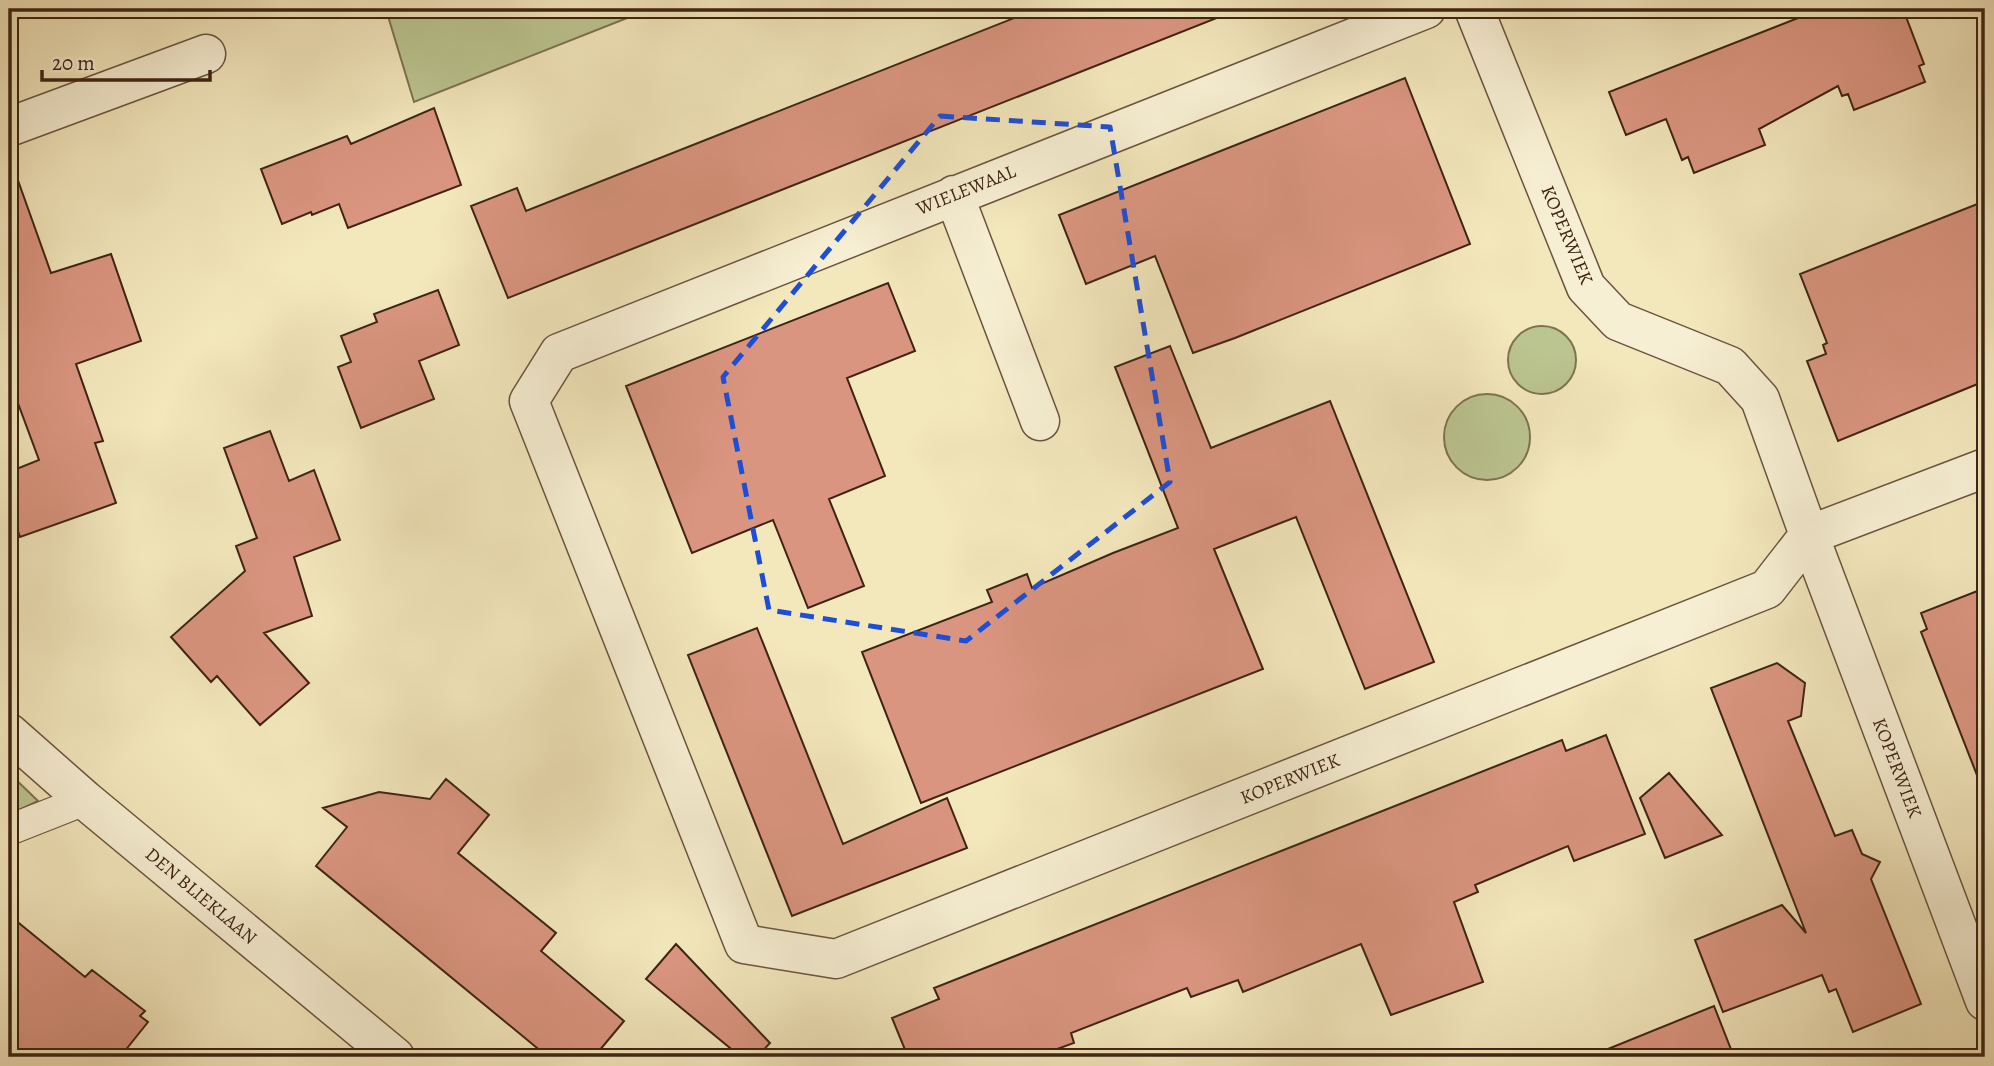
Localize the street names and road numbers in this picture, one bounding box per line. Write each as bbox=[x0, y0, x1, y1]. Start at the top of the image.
street label: WIELEWAAL bbox=[912, 158, 1020, 222]
street label: KOPERWIEK bbox=[1534, 181, 1600, 289]
street label: KOPERWIEK bbox=[1866, 714, 1928, 822]
street label: KOPERWIEK bbox=[1236, 747, 1344, 811]
street label: DEN BLIEKLAAN bbox=[140, 841, 263, 951]

